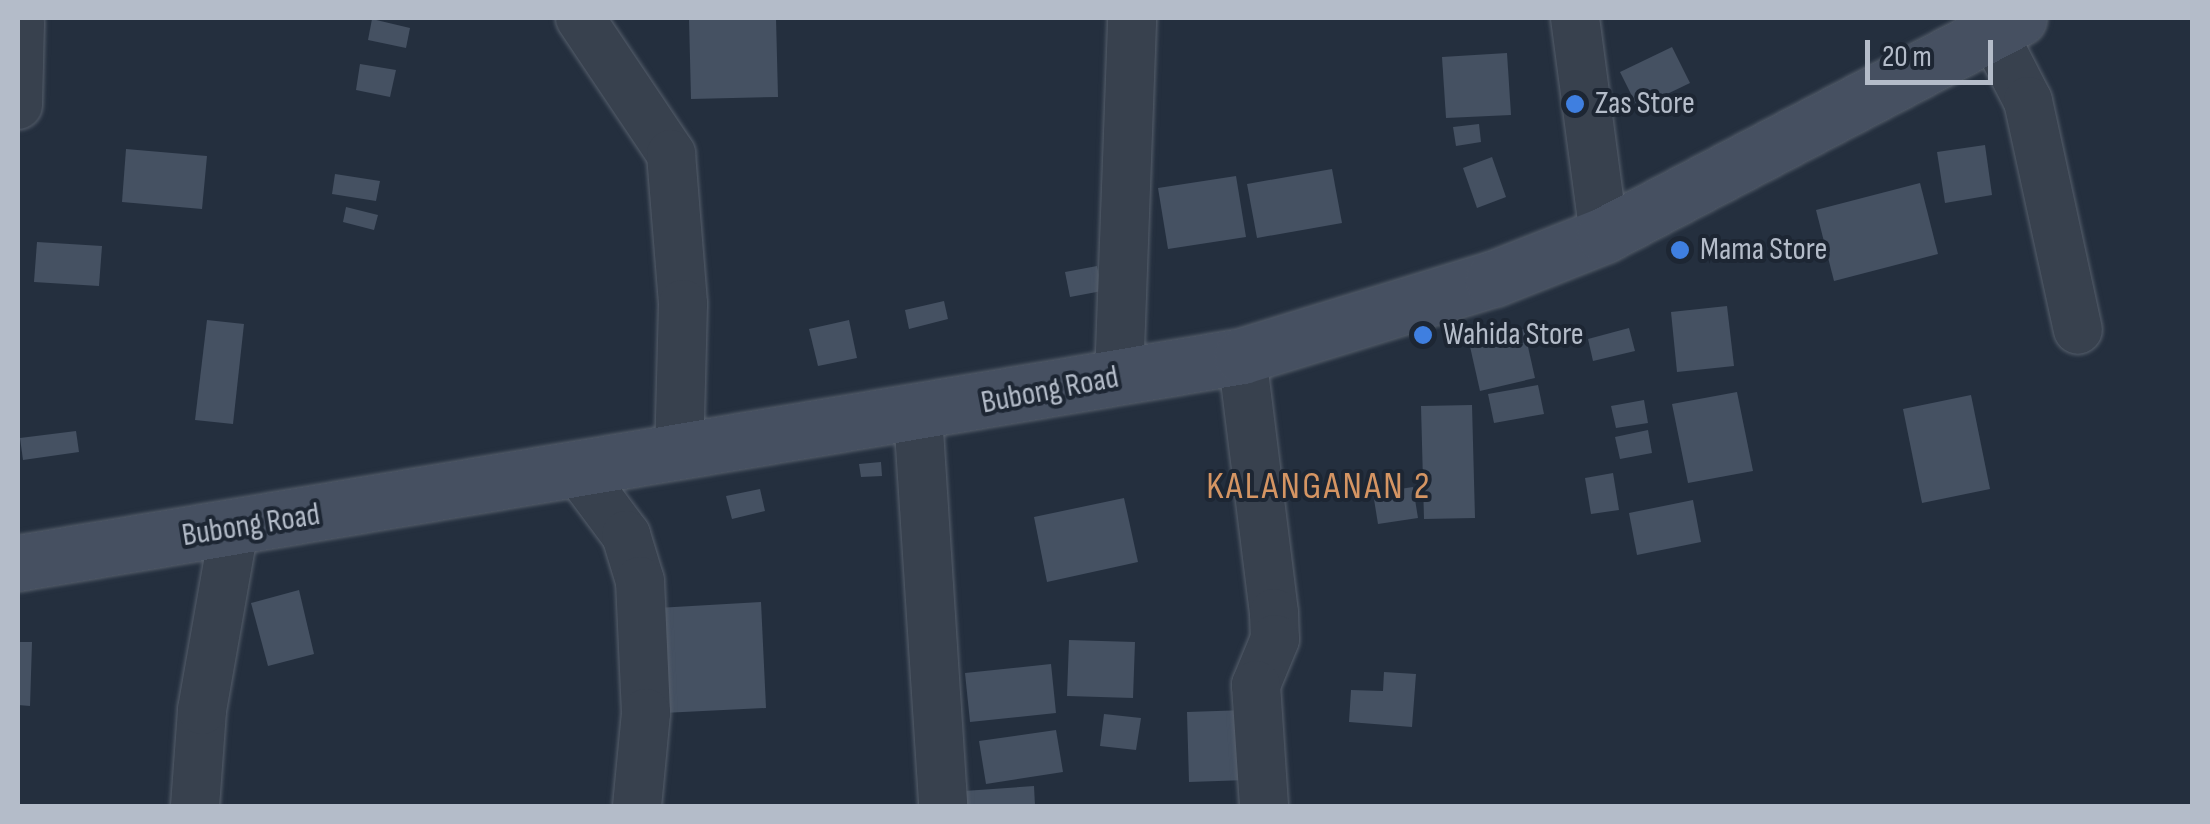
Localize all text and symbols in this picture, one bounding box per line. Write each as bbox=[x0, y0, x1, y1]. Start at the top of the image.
scale bar bbox=[1870, 20, 1998, 82]
text: 20 m bbox=[1882, 39, 1932, 75]
place label: Zas Store bbox=[1595, 85, 1695, 123]
marker: Zas Store bbox=[1564, 93, 1586, 115]
place label: Mama Store bbox=[1700, 231, 1827, 269]
marker: Mama Store bbox=[1669, 239, 1691, 261]
place label: Wahida Store bbox=[1443, 316, 1584, 354]
marker: Wahida Store bbox=[1412, 324, 1434, 346]
street label: Bubong Road bbox=[978, 359, 1122, 423]
district label: KALANGANAN 2 bbox=[1206, 464, 1432, 510]
street label: Bubong Road bbox=[179, 496, 323, 556]

